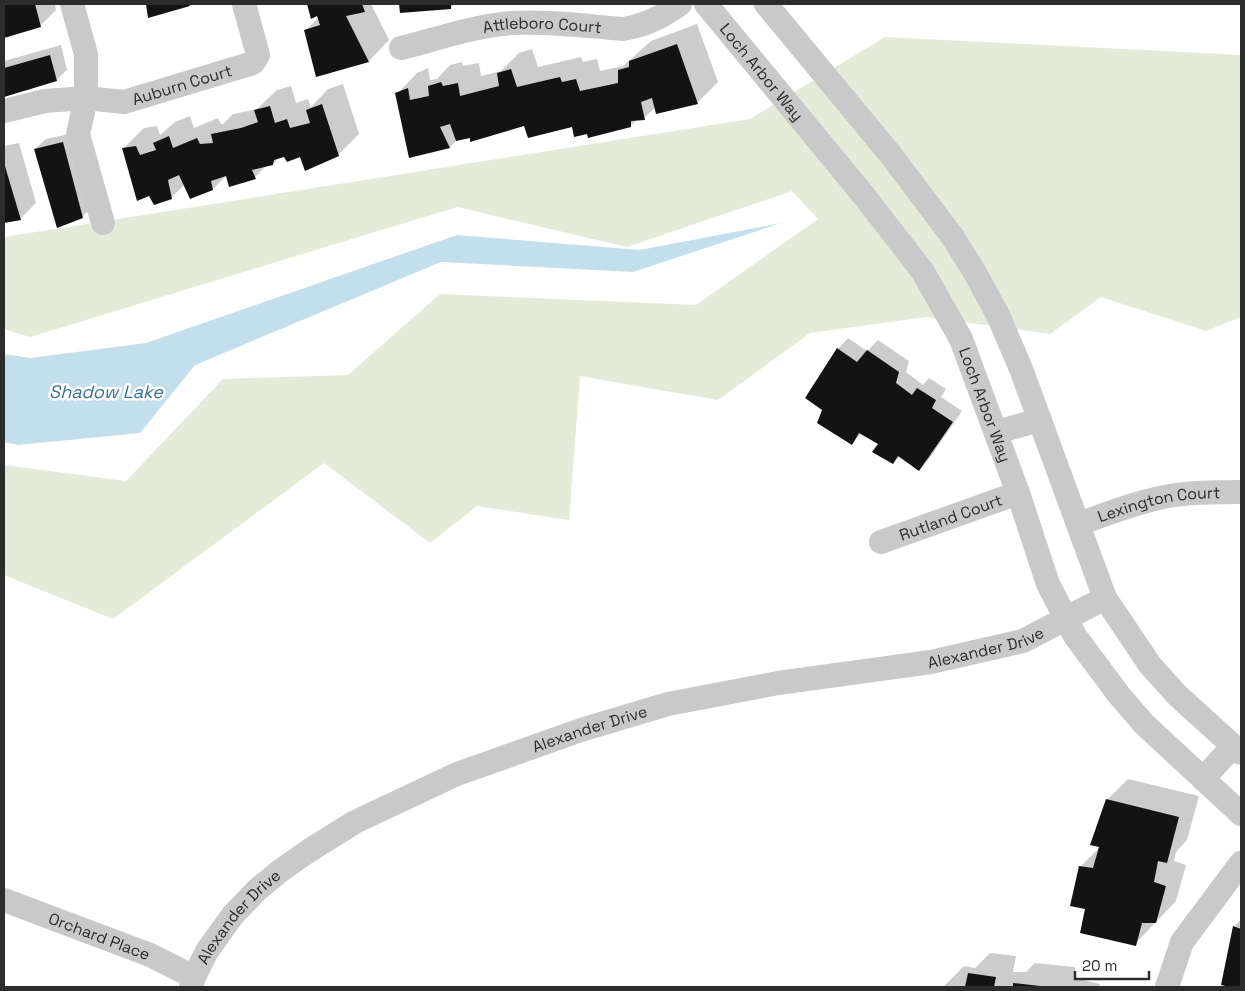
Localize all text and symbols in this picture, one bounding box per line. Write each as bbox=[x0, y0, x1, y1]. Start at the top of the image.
street label: Attleboro Court bbox=[481, 13, 603, 38]
street label: Loch Arbor Way bbox=[715, 19, 808, 126]
street label: Auburn Court bbox=[130, 60, 235, 110]
street label: Loch Arbor Way bbox=[954, 345, 1016, 465]
water label: Shadow Lake bbox=[49, 380, 164, 403]
street label: Lexington Court bbox=[1095, 482, 1220, 527]
street label: Rutland Court bbox=[896, 489, 1005, 546]
street label: Alexander Drive bbox=[925, 622, 1047, 673]
street label: Alexander Drive bbox=[529, 701, 650, 757]
street label: Alexander Drive bbox=[192, 865, 285, 968]
street label: Orchard Place bbox=[46, 908, 153, 965]
scale bar bbox=[1075, 948, 1149, 980]
text: 20 m bbox=[1082, 956, 1117, 975]

